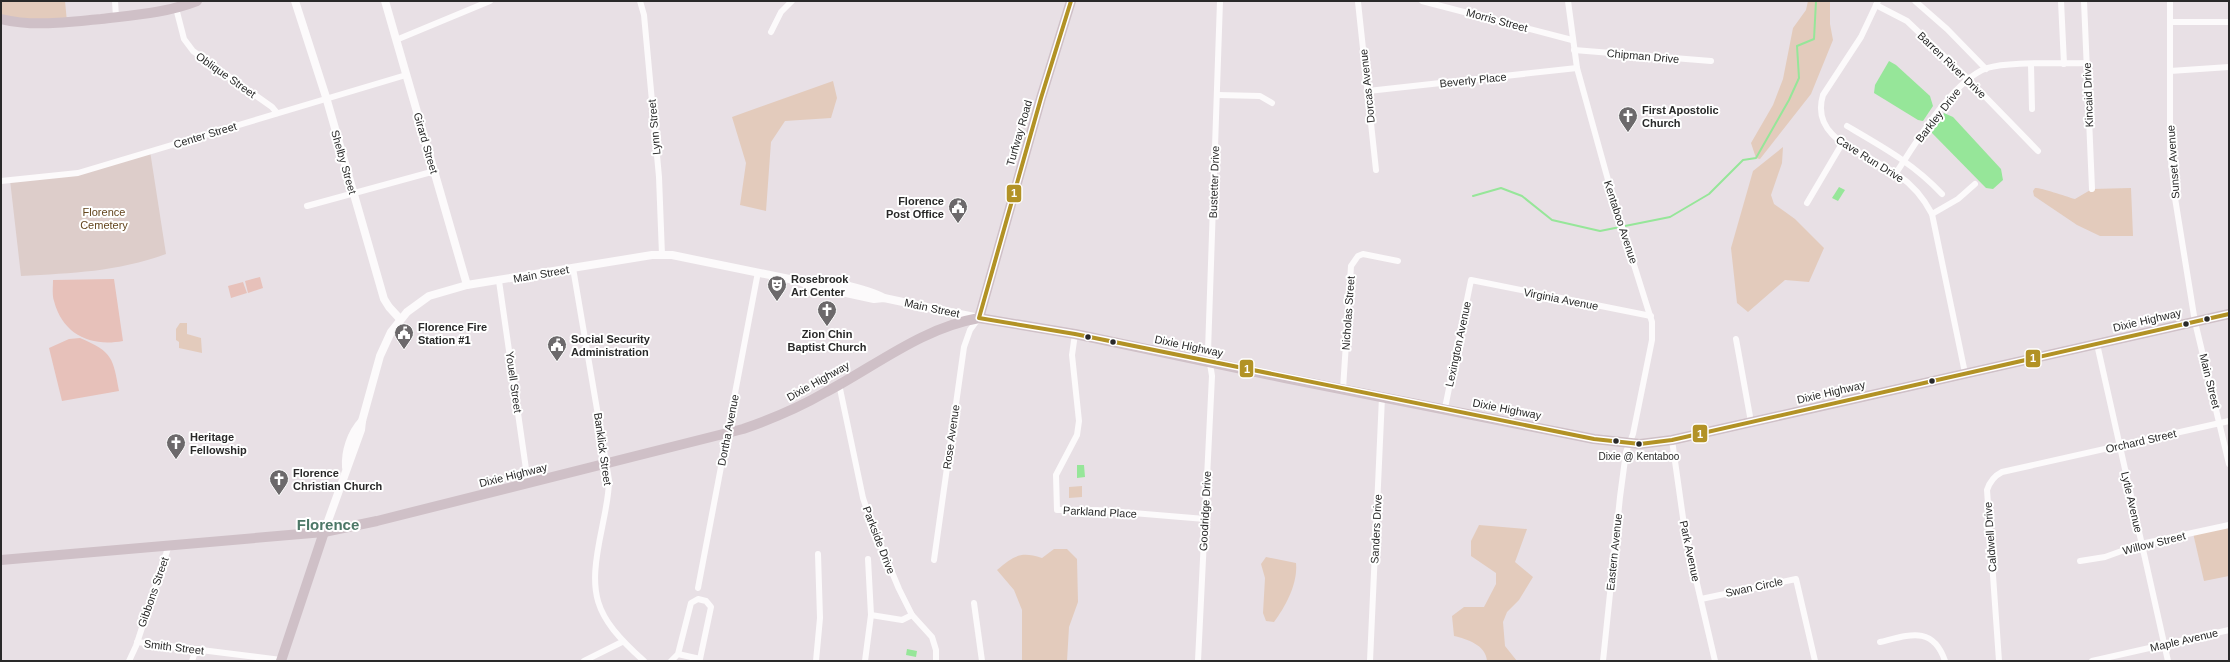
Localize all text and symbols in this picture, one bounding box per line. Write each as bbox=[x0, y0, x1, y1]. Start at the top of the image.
street label: Morris Street bbox=[1465, 6, 1529, 34]
street label: Barren River Drive bbox=[1915, 29, 1989, 101]
street label: Chipman Drive bbox=[1606, 47, 1680, 65]
street label: Dorcas Avenue bbox=[1357, 48, 1377, 124]
street label: Oblique Street bbox=[194, 50, 258, 100]
street label: Kincaid Drive bbox=[2081, 62, 2095, 128]
street label: Beverly Place bbox=[1439, 71, 1507, 89]
street label: Barkley Drive bbox=[1913, 86, 1963, 144]
street label: Lynn Street bbox=[646, 99, 662, 155]
street label: Turfway Road bbox=[1004, 99, 1034, 167]
place label: First Apostolic Church bbox=[1642, 104, 1719, 129]
church icon: First Apostolic Church bbox=[1617, 105, 1639, 133]
street label: Girard Street bbox=[412, 111, 440, 175]
street label: Center Street bbox=[172, 120, 238, 150]
street label: Sunset Avenue bbox=[2164, 125, 2182, 199]
street label: Shelby Street bbox=[329, 129, 359, 195]
street label: Cave Run Drive bbox=[1834, 133, 1906, 185]
street label: Bustetter Drive bbox=[1207, 145, 1221, 219]
street label: Kentaboo Avenue bbox=[1602, 179, 1640, 265]
line badge: 1 bbox=[1006, 184, 1022, 203]
text: 1 bbox=[1011, 187, 1017, 199]
place label: Florence Post Office bbox=[886, 195, 944, 220]
public building icon: Florence Post Office bbox=[947, 196, 969, 224]
park label: Florence Cemetery bbox=[80, 206, 128, 231]
street label: Main Street bbox=[512, 263, 570, 285]
place label: Rosebrook Art Center bbox=[791, 273, 849, 298]
theatre icon: Rosebrook Art Center bbox=[766, 274, 788, 302]
street label: Nicholas Street bbox=[1339, 275, 1357, 351]
street label: Virginia Avenue bbox=[1523, 286, 1599, 312]
street label: Main Street bbox=[903, 296, 961, 320]
church icon: Zion Chin Baptist Church bbox=[816, 299, 838, 327]
street label: Lexington Avenue bbox=[1443, 300, 1473, 388]
street label: Dixie Highway bbox=[2112, 306, 2183, 334]
unlabelled marker bbox=[2202, 314, 2212, 324]
unlabelled marker bbox=[2181, 319, 2191, 329]
place label: Florence Fire Station #1 bbox=[418, 321, 487, 346]
public building icon: Florence Fire Station #1 bbox=[393, 322, 415, 350]
place label: Zion Chin Baptist Church bbox=[788, 328, 867, 353]
unlabelled marker bbox=[1083, 332, 1093, 342]
place label: Social Security Administration bbox=[571, 333, 651, 358]
street label: Dixie Highway bbox=[1154, 333, 1225, 359]
public building icon: Social Security Administration bbox=[546, 334, 568, 362]
unlabelled marker bbox=[1108, 337, 1118, 347]
line badge: 1 bbox=[2025, 349, 2041, 368]
street label: Youell Street bbox=[504, 350, 524, 414]
text: 1 bbox=[2030, 352, 2036, 364]
street label: Main Street bbox=[2197, 352, 2223, 410]
street label: Dixie Highway bbox=[785, 359, 852, 403]
line badge: 1 bbox=[1239, 359, 1254, 378]
text: 1 bbox=[1244, 363, 1250, 375]
unlabelled marker bbox=[1927, 376, 1937, 386]
street label: Dixie Highway bbox=[1796, 378, 1867, 406]
street label: Dortha Avenue bbox=[715, 393, 741, 467]
street label: Dixie Highway bbox=[1472, 396, 1543, 422]
street label: Rose Avenue bbox=[941, 404, 961, 470]
street label: Banklick Street bbox=[592, 412, 614, 486]
line badge: 1 bbox=[1692, 424, 1708, 443]
street label: Orchard Street bbox=[2105, 427, 2177, 455]
text: 1 bbox=[1697, 428, 1703, 440]
place label: Heritage Fellowship bbox=[190, 431, 247, 456]
church icon: Heritage Fellowship bbox=[165, 432, 187, 460]
unlabelled marker bbox=[1611, 436, 1621, 446]
marker: Dixie @ Kentaboo bbox=[1634, 439, 1644, 449]
place label: Dixie @ Kentaboo bbox=[1599, 451, 1680, 462]
street label: Dixie Highway bbox=[478, 461, 549, 489]
place label: Florence Christian Church bbox=[293, 467, 383, 492]
church icon: Florence Christian Church bbox=[268, 468, 290, 496]
street label: Lytle Avenue bbox=[2119, 470, 2145, 534]
street label: Goodridge Drive bbox=[1197, 471, 1213, 551]
street label: Sanders Drive bbox=[1368, 494, 1384, 564]
street label: Caldwell Drive bbox=[1982, 502, 1998, 572]
street label: Parkside Drive bbox=[861, 504, 897, 576]
street label: Parkland Place bbox=[1063, 504, 1137, 520]
street label: Eastern Avenue bbox=[1604, 513, 1624, 591]
district label: Florence bbox=[297, 516, 359, 533]
street label: Park Avenue bbox=[1678, 519, 1702, 583]
street label: Willow Street bbox=[2121, 529, 2187, 557]
street label: Gibbons Street bbox=[135, 555, 171, 629]
street label: Swan Circle bbox=[1724, 575, 1784, 599]
street label: Maple Avenue bbox=[2149, 626, 2219, 654]
street label: Smith Street bbox=[143, 637, 205, 657]

